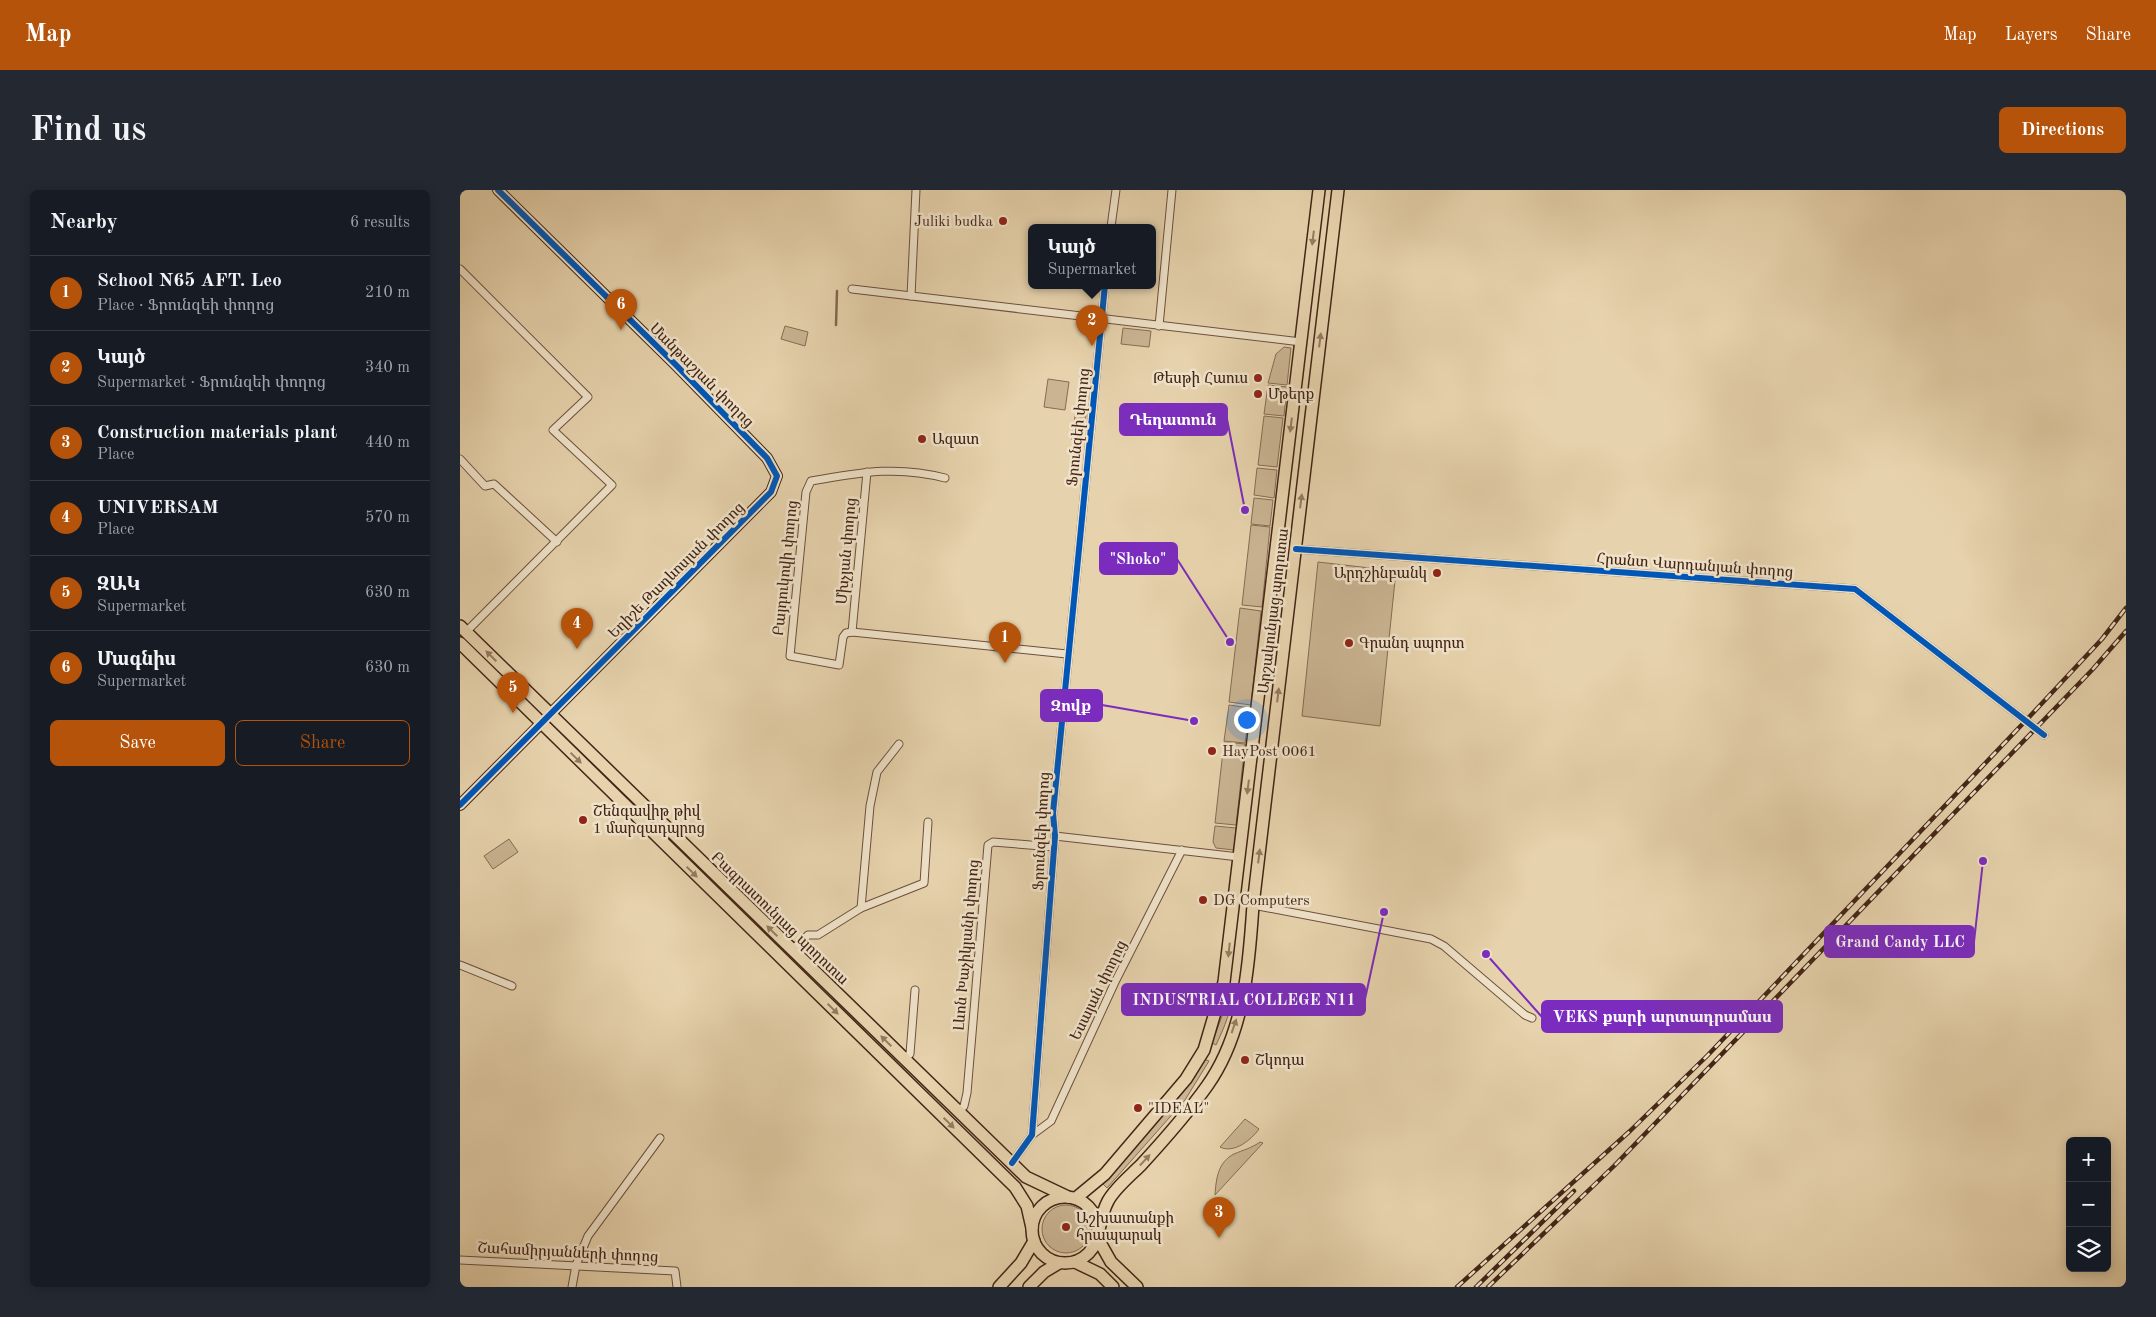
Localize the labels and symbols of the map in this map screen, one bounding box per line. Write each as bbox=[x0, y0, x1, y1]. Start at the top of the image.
place label: Juliki budka bbox=[914, 215, 994, 230]
marker: Juliki budka bbox=[997, 215, 1009, 227]
one-way arrow bbox=[1309, 231, 1317, 247]
pin: 6 bbox=[605, 289, 637, 330]
pin: 2 bbox=[1076, 305, 1108, 346]
street label: Մանթաշյան փողոց bbox=[646, 321, 756, 431]
one-way arrow bbox=[1316, 331, 1324, 347]
street label: Ֆրունզեի փողոց bbox=[1065, 367, 1093, 487]
place label: Թեսթի Հաուս bbox=[1153, 371, 1248, 387]
marker: Թեսթի Հաուս bbox=[1252, 372, 1264, 384]
place label: Մթերք bbox=[1268, 387, 1314, 403]
marker: Մթերք bbox=[1252, 388, 1264, 400]
callout: Դեղատուն bbox=[1120, 404, 1227, 435]
text: Դեղատուն bbox=[1130, 413, 1217, 429]
one-way arrow bbox=[1287, 417, 1295, 433]
marker: Ազատ bbox=[916, 433, 928, 445]
place label: Ազատ bbox=[932, 433, 979, 448]
one-way arrow bbox=[1297, 493, 1305, 509]
street label: Մխչյան փողոց bbox=[834, 497, 860, 605]
street label: Բայդուկովի փողոց bbox=[771, 499, 801, 637]
street label: Եղիշե Թադևոսյան փողոց bbox=[606, 500, 748, 642]
street label: Արշակունյաց պողոտա bbox=[1256, 527, 1292, 695]
callout: "Shoko" bbox=[1100, 543, 1177, 574]
street label: Հրանտ Վարդանյան փողոց bbox=[1596, 551, 1794, 581]
text: "Shoko" bbox=[1110, 552, 1166, 568]
place label: Արդշինբանկ bbox=[1334, 566, 1427, 582]
marker: Արդշինբանկ bbox=[1431, 567, 1443, 579]
pin: 4 bbox=[561, 608, 593, 649]
pin: 1 bbox=[989, 622, 1021, 663]
place label: Գրանդ սպորտ bbox=[1359, 636, 1464, 652]
marker: Գրանդ սպորտ bbox=[1343, 637, 1355, 649]
one-way arrow bbox=[485, 650, 497, 662]
pin: 5 bbox=[497, 672, 529, 713]
one-way arrow bbox=[1274, 687, 1282, 703]
callout: Զովք bbox=[1041, 690, 1102, 721]
text: Զովք bbox=[1051, 699, 1091, 715]
your location bbox=[1234, 707, 1260, 733]
marker: HayPost 0061 bbox=[1206, 745, 1218, 757]
place label: HayPost 0061 bbox=[1222, 745, 1317, 760]
one-way arrow bbox=[570, 752, 582, 764]
street label: Ֆրունզեի փողոց bbox=[1031, 772, 1053, 891]
one-way arrow bbox=[1244, 779, 1252, 795]
place label: Շենգավիթ թիվ 1 մարզադպրոց bbox=[593, 804, 705, 837]
marker: Շենգավիթ թիվ 1 մարզադպրոց bbox=[577, 814, 589, 826]
one-way arrow bbox=[1255, 848, 1263, 864]
street label: Բագրատունյաց պողոտա bbox=[708, 849, 851, 988]
street label: Լևոն Խաչիկյանի փողոց bbox=[952, 859, 982, 1031]
one-way arrow bbox=[686, 866, 698, 878]
marker: DG Computers bbox=[1197, 894, 1209, 906]
place label: DG Computers bbox=[1213, 894, 1310, 909]
one-way arrow bbox=[767, 925, 779, 937]
callout: Grand Candy LLC bbox=[1825, 926, 1974, 957]
text: Grand Candy LLC bbox=[1835, 935, 1965, 951]
street label: Եսայան փողոց bbox=[1068, 938, 1130, 1043]
one-way arrow bbox=[1225, 942, 1233, 958]
callout: INDUSTRIAL COLLEGE N11 bbox=[1122, 984, 1365, 1015]
text: INDUSTRIAL COLLEGE N11 bbox=[1132, 993, 1356, 1009]
callout: VEKS քարի արտադրամաս bbox=[1542, 1001, 1782, 1032]
one-way arrow bbox=[826, 1003, 838, 1015]
text: VEKS քարի արտադրամաս bbox=[1552, 1010, 1772, 1026]
one-way arrow bbox=[1230, 1018, 1238, 1033]
one-way arrow bbox=[881, 1035, 893, 1047]
place label: Շկոդա bbox=[1255, 1053, 1304, 1069]
marker: Շկոդա bbox=[1239, 1054, 1251, 1066]
marker: "IDEAL" bbox=[1132, 1102, 1144, 1114]
place label: "IDEAL" bbox=[1148, 1102, 1209, 1117]
one-way arrow bbox=[943, 1117, 955, 1129]
one-way arrow bbox=[1139, 1154, 1151, 1166]
pin: 3 bbox=[1203, 1197, 1235, 1238]
place label: Աշխատանքի հրապարակ bbox=[1076, 1211, 1174, 1244]
marker: Աշխատանքի հրապարակ bbox=[1060, 1221, 1072, 1233]
street label: Շահամիրյանների փողոց bbox=[477, 1240, 659, 1266]

